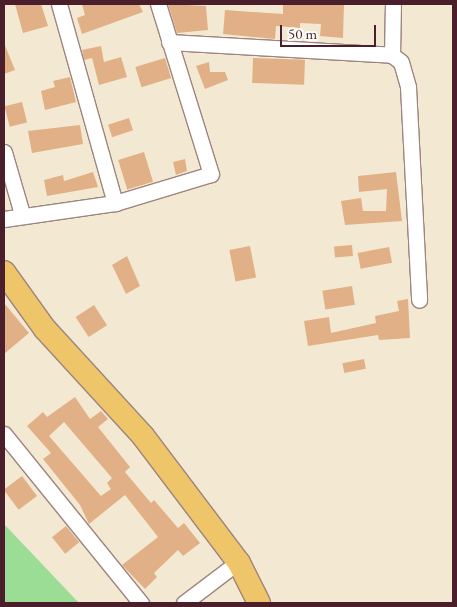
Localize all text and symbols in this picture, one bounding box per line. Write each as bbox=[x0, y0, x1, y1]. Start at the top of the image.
scale bar bbox=[282, 15, 378, 47]
text: 50 m bbox=[288, 24, 317, 43]

